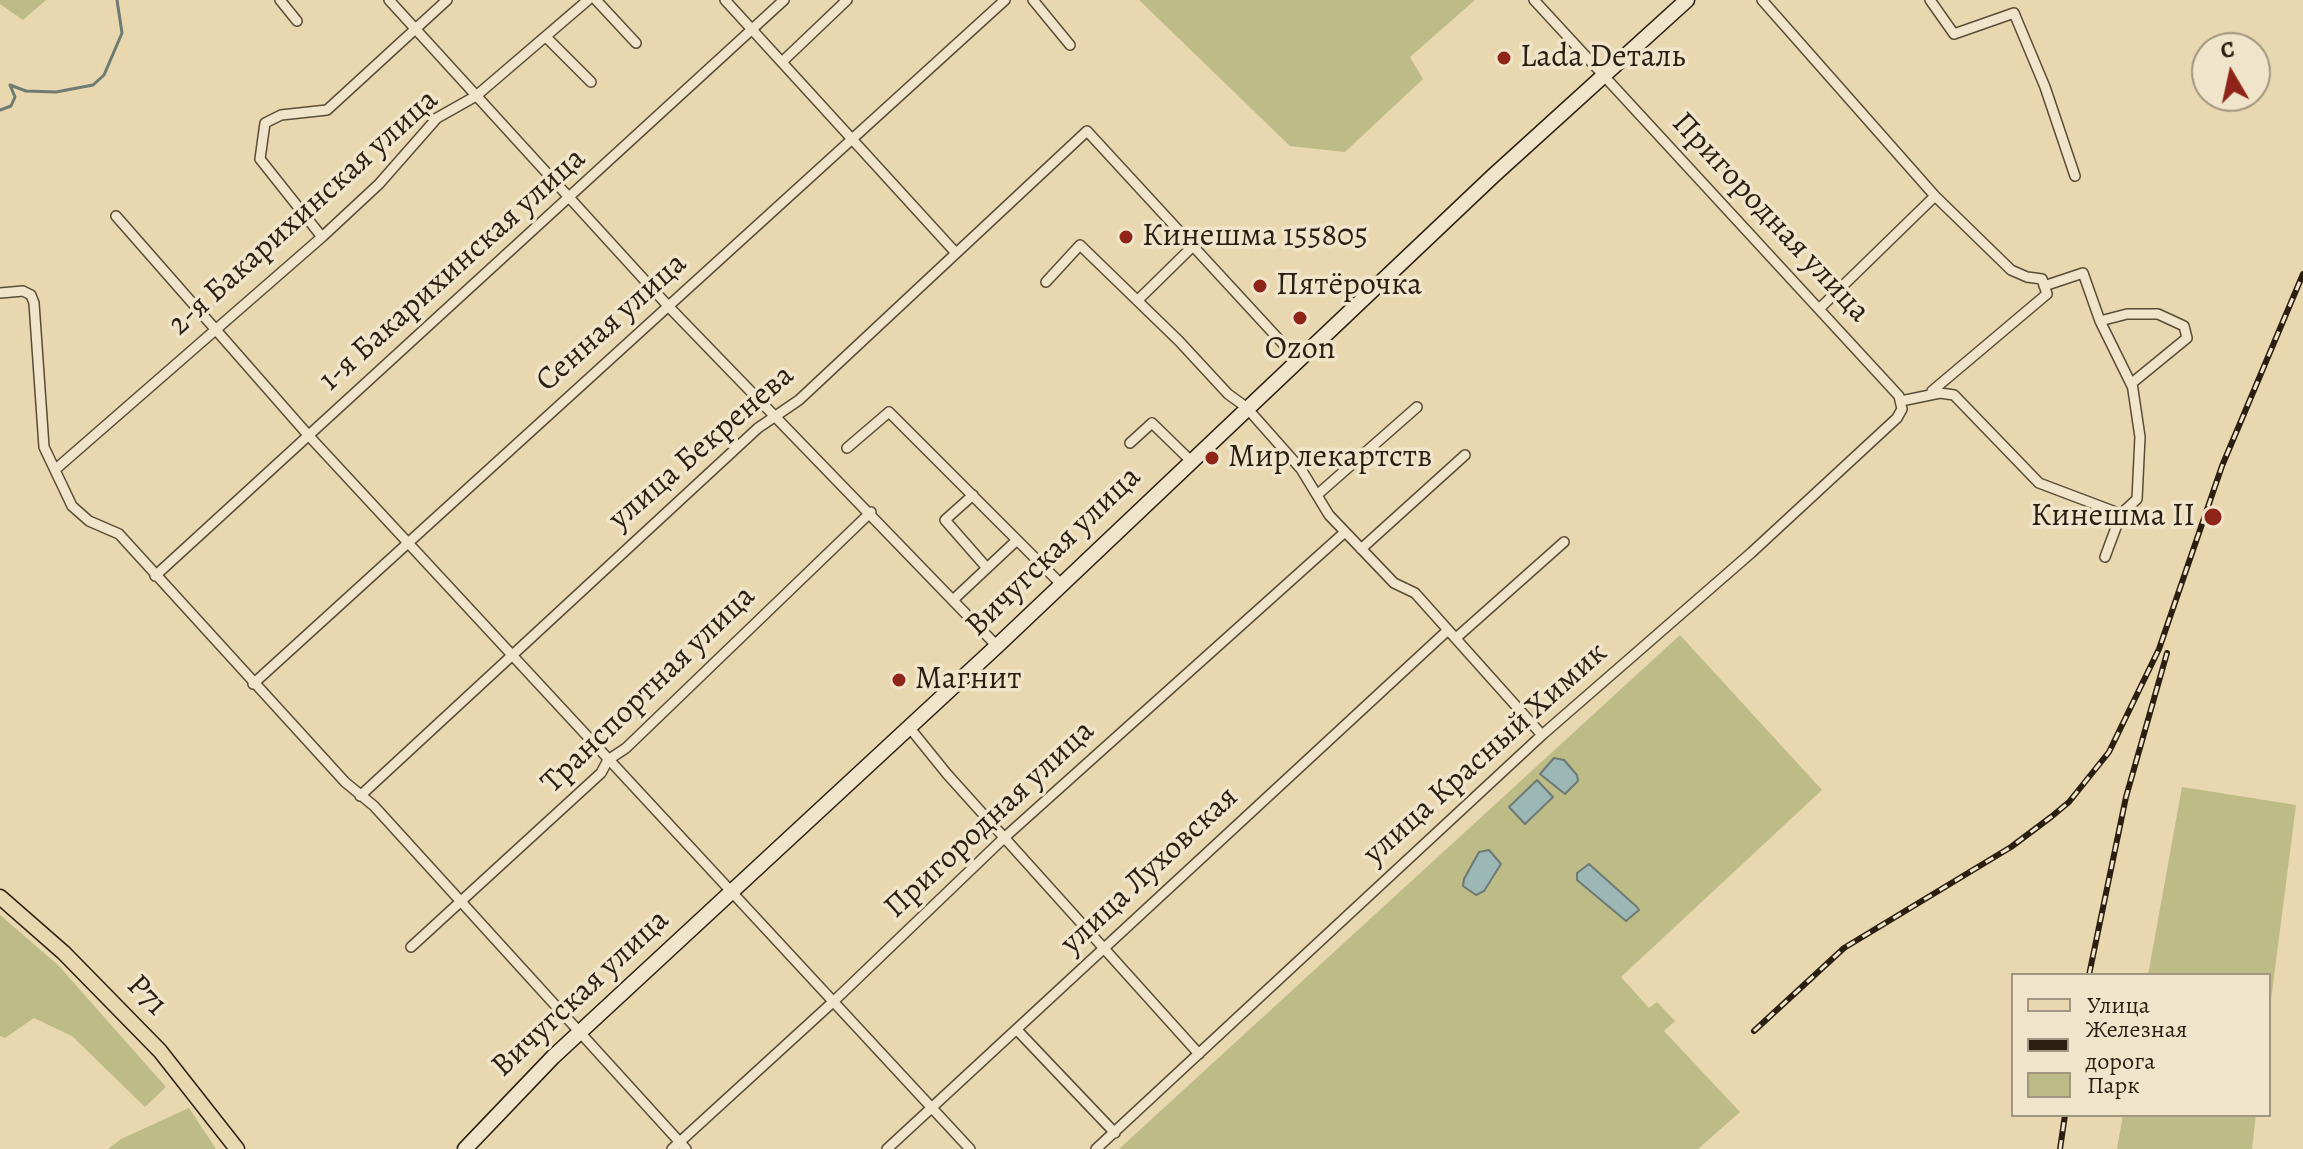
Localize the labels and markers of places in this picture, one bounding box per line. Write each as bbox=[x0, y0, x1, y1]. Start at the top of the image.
place label: Lada Dеталь bbox=[1520, 39, 1686, 77]
marker: Lada Dеталь bbox=[1495, 49, 1513, 67]
place label: Кинешма 155805 bbox=[1142, 218, 1368, 256]
marker: Кинешма 155805 bbox=[1117, 228, 1135, 246]
place label: Пятёрочка bbox=[1276, 267, 1422, 305]
marker: Пятёрочка bbox=[1251, 277, 1269, 295]
marker: Ozon bbox=[1291, 309, 1309, 327]
place label: Ozon bbox=[1265, 331, 1335, 369]
place label: Мир лекартств bbox=[1228, 439, 1432, 477]
marker: Мир лекартств bbox=[1203, 449, 1221, 467]
place label: Кинешма II bbox=[2031, 498, 2195, 536]
marker: Кинешма II bbox=[2202, 506, 2224, 528]
place label: Магнит bbox=[915, 661, 1021, 699]
marker: Магнит bbox=[890, 671, 908, 689]

